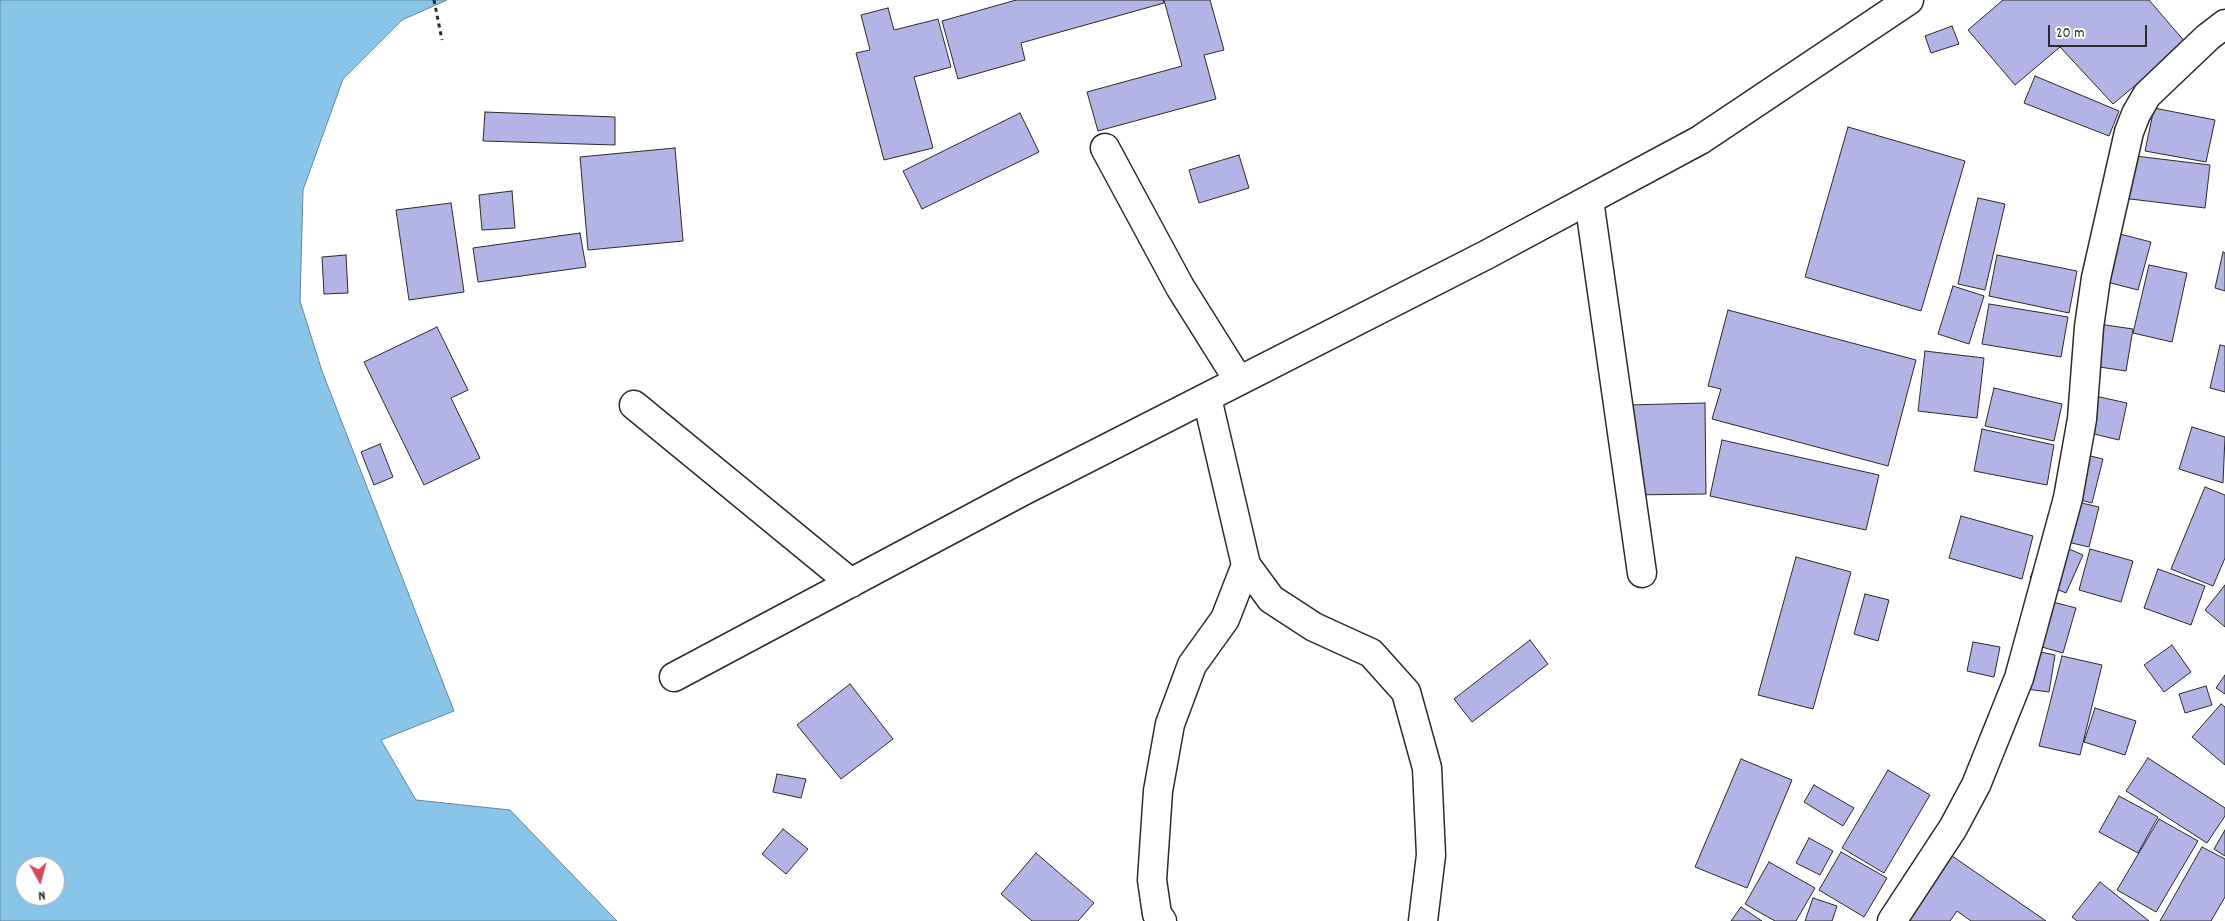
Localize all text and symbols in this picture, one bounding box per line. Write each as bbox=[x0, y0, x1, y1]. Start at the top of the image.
scale bar bbox=[2050, 15, 2149, 47]
text: 20 m bbox=[2056, 23, 2084, 45]
north arrow bbox=[15, 856, 65, 906]
text: N bbox=[37, 885, 46, 905]

